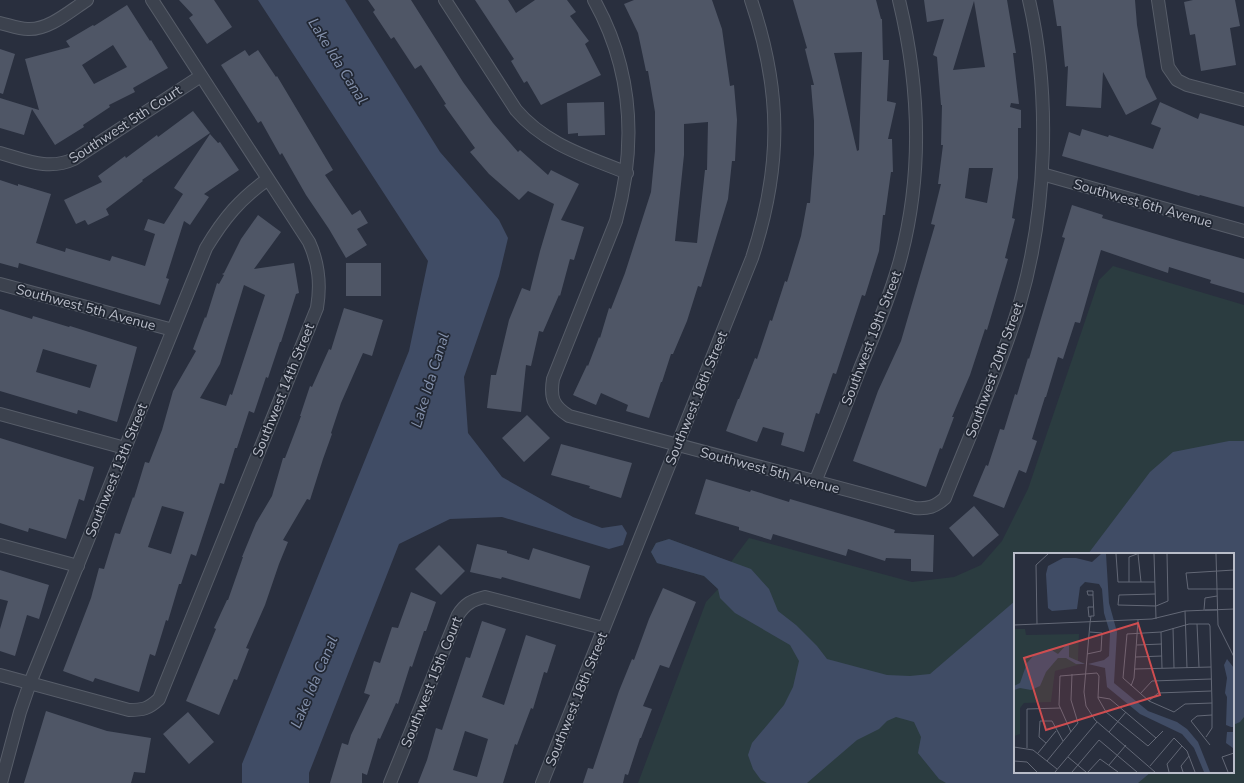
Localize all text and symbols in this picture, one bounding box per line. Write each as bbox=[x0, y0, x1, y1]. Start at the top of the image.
water label: Lake Ida Canal bbox=[303, 14, 373, 108]
street label: Southwest 5th Court bbox=[65, 81, 185, 168]
street label: Southwest 6th Avenue bbox=[1071, 175, 1215, 232]
street label: Southwest 19th Street bbox=[837, 268, 906, 408]
street label: Southwest 5th Avenue bbox=[14, 280, 158, 335]
street label: Southwest 20th Street bbox=[961, 300, 1028, 440]
street label: Southwest 14th Street bbox=[248, 320, 319, 460]
street label: Southwest 18th Street bbox=[661, 328, 732, 468]
water label: Lake Ida Canal bbox=[406, 330, 454, 430]
street label: Southwest 13th Street bbox=[81, 400, 152, 540]
street label: Southwest 5th Avenue bbox=[698, 443, 842, 498]
inset map bbox=[1014, 553, 1234, 773]
street label: Southwest 15th Court bbox=[397, 614, 466, 750]
street label: Southwest 18th Street bbox=[541, 629, 612, 769]
water label: Lake Ida Canal bbox=[286, 633, 342, 731]

